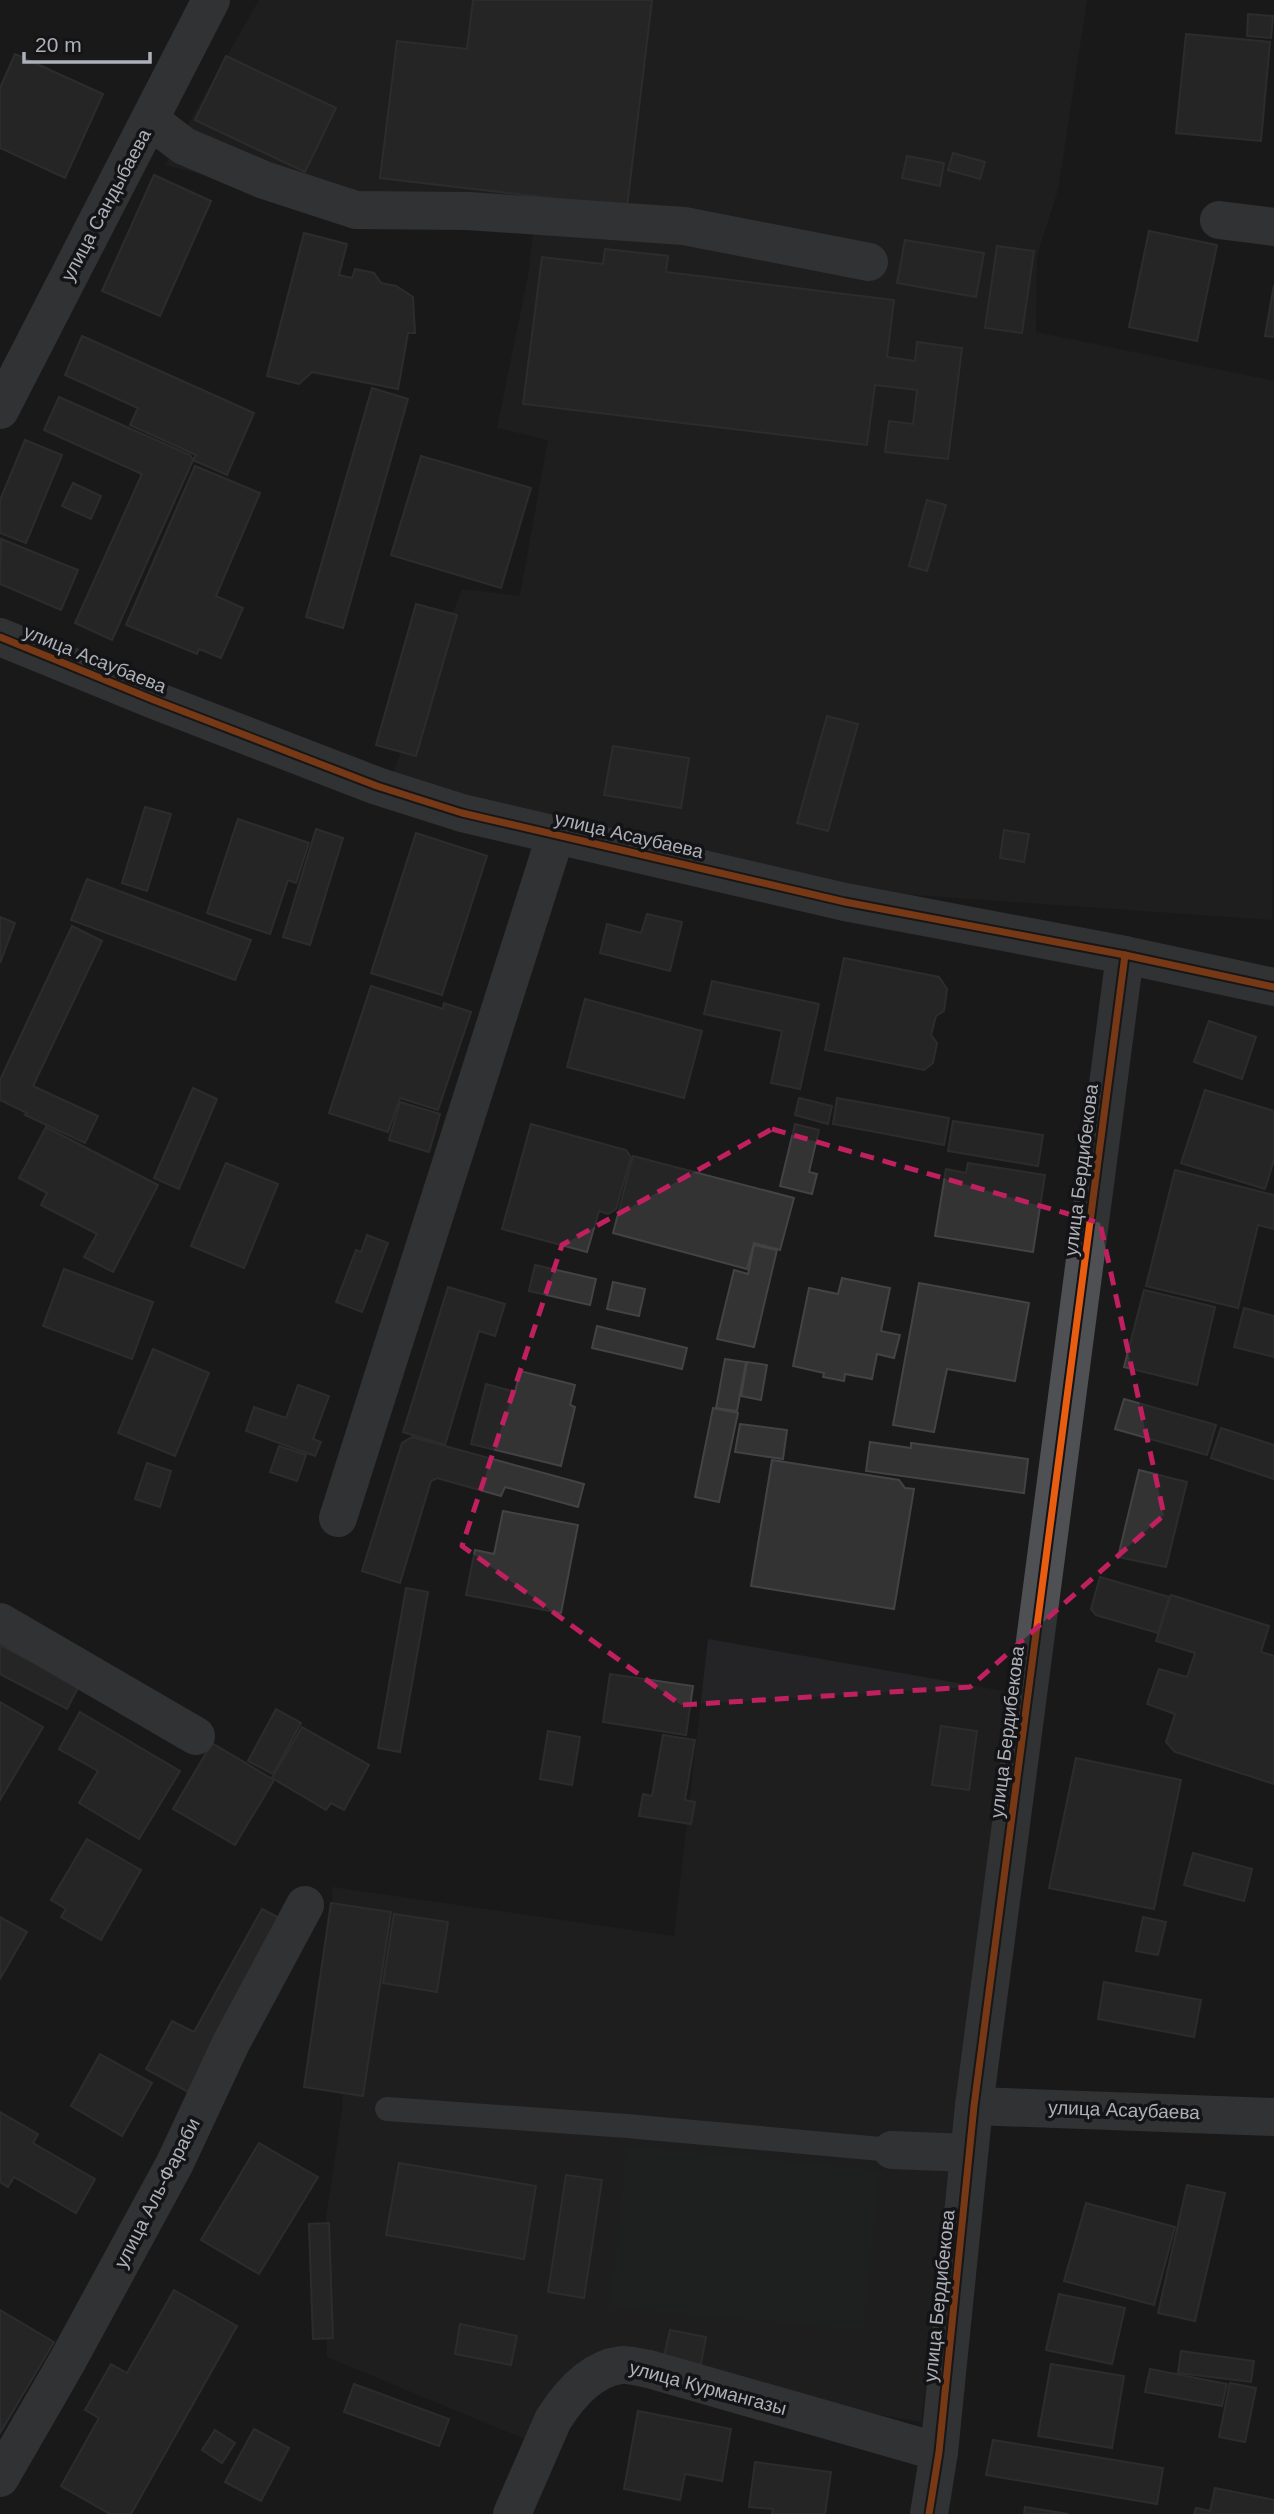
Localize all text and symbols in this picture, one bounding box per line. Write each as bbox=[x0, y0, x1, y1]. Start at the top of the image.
scale bar bbox=[24, 21, 150, 65]
text: 20 m bbox=[35, 33, 82, 56]
street label: улица Сандыбаева bbox=[57, 125, 155, 285]
street label: улица Асаубаева bbox=[21, 621, 170, 697]
street label: улица Асаубаева bbox=[553, 808, 706, 862]
street label: улица Бердибекова bbox=[1060, 1082, 1102, 1257]
street label: улица Бердибекова bbox=[986, 1644, 1028, 1819]
street label: улица Асаубаева bbox=[1048, 2097, 1201, 2123]
street label: улица Аль-Фараби bbox=[110, 2115, 204, 2271]
street label: улица Бердибекова bbox=[920, 2208, 959, 2383]
street label: улица Курмангазы bbox=[627, 2357, 789, 2419]

